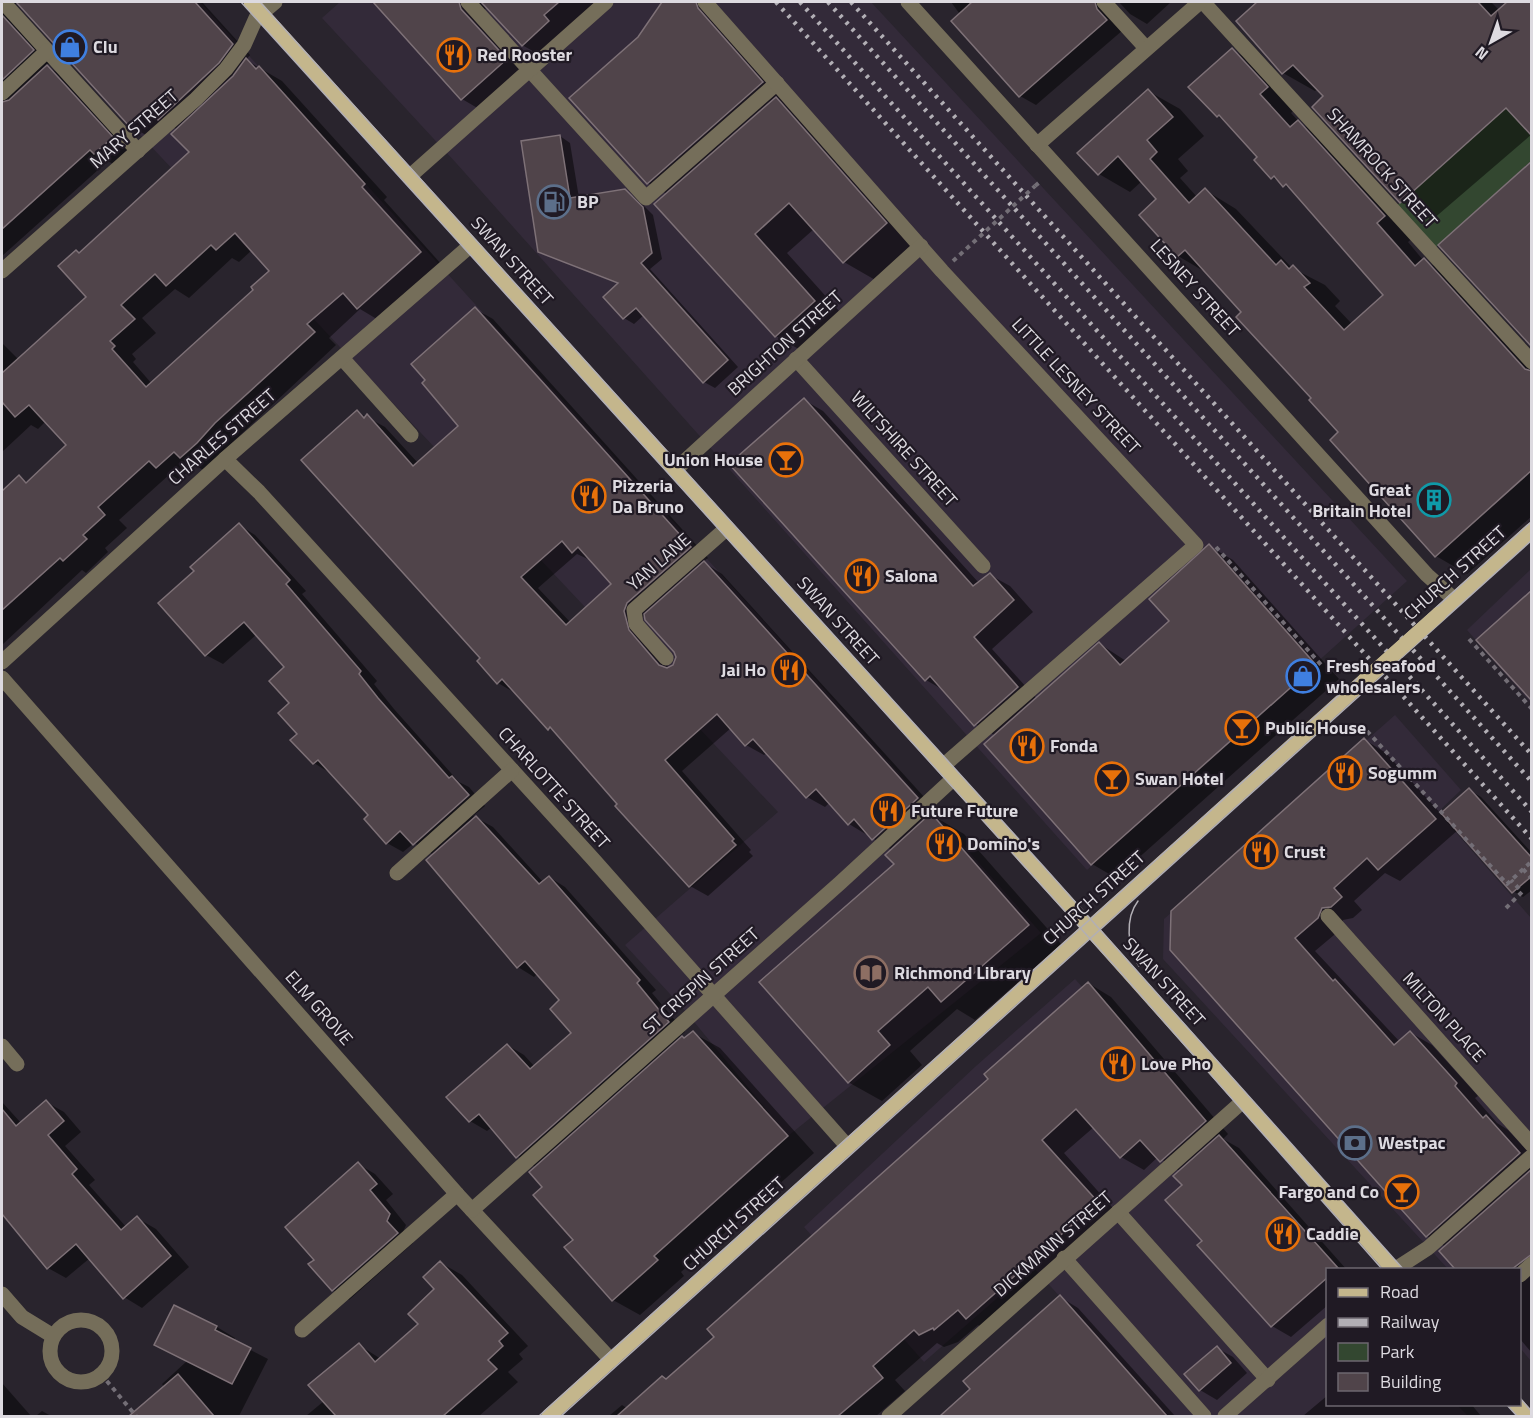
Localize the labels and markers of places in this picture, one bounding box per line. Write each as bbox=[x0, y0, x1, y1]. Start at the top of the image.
shop icon: Clu bbox=[52, 29, 88, 65]
place label: Clu bbox=[93, 33, 118, 60]
restaurant icon: Red Rooster bbox=[436, 37, 472, 73]
place label: Red Rooster bbox=[477, 41, 572, 68]
fuel station icon: BP bbox=[536, 184, 572, 220]
place label: BP bbox=[577, 188, 599, 215]
bar icon: Union House bbox=[768, 442, 804, 478]
place label: Union House bbox=[664, 446, 763, 473]
place label: Pizzeria Da Bruno bbox=[612, 472, 684, 520]
place label: Great Britain Hotel bbox=[1312, 476, 1411, 524]
restaurant icon: Pizzeria Da Bruno bbox=[571, 478, 607, 514]
building icon: Great Britain Hotel bbox=[1416, 482, 1452, 518]
restaurant icon: Salona bbox=[844, 558, 880, 594]
place label: Salona bbox=[885, 562, 938, 589]
restaurant icon: Jai Ho bbox=[771, 652, 807, 688]
place label: Fresh seafood wholesalers bbox=[1326, 652, 1436, 700]
place label: Jai Ho bbox=[721, 656, 766, 683]
shop icon: Fresh seafood wholesalers bbox=[1285, 658, 1321, 694]
bar icon: Public House bbox=[1224, 710, 1260, 746]
place label: Public House bbox=[1265, 714, 1366, 741]
restaurant icon: Fonda bbox=[1009, 728, 1045, 764]
place label: Fonda bbox=[1050, 732, 1098, 759]
restaurant icon: Sogumm bbox=[1327, 755, 1363, 791]
place label: Sogumm bbox=[1368, 759, 1437, 786]
bar icon: Swan Hotel bbox=[1094, 761, 1130, 797]
place label: Swan Hotel bbox=[1135, 765, 1224, 792]
restaurant icon: Future Future bbox=[870, 793, 906, 829]
place label: Future Future bbox=[911, 797, 1018, 824]
restaurant icon: Domino's bbox=[926, 826, 962, 862]
place label: Domino's bbox=[967, 830, 1040, 857]
restaurant icon: Crust bbox=[1243, 834, 1279, 870]
place label: Crust bbox=[1284, 838, 1326, 865]
library icon: Richmond Library bbox=[853, 955, 889, 991]
place label: Richmond Library bbox=[894, 959, 1031, 986]
restaurant icon: Love Pho bbox=[1100, 1046, 1136, 1082]
place label: Love Pho bbox=[1141, 1050, 1211, 1077]
bank icon: Westpac bbox=[1337, 1125, 1373, 1161]
place label: Westpac bbox=[1378, 1129, 1446, 1156]
bar icon: Fargo and Co bbox=[1384, 1174, 1420, 1210]
place label: Fargo and Co bbox=[1279, 1178, 1379, 1205]
restaurant icon: Caddie bbox=[1265, 1216, 1301, 1252]
place label: Caddie bbox=[1306, 1220, 1359, 1247]

